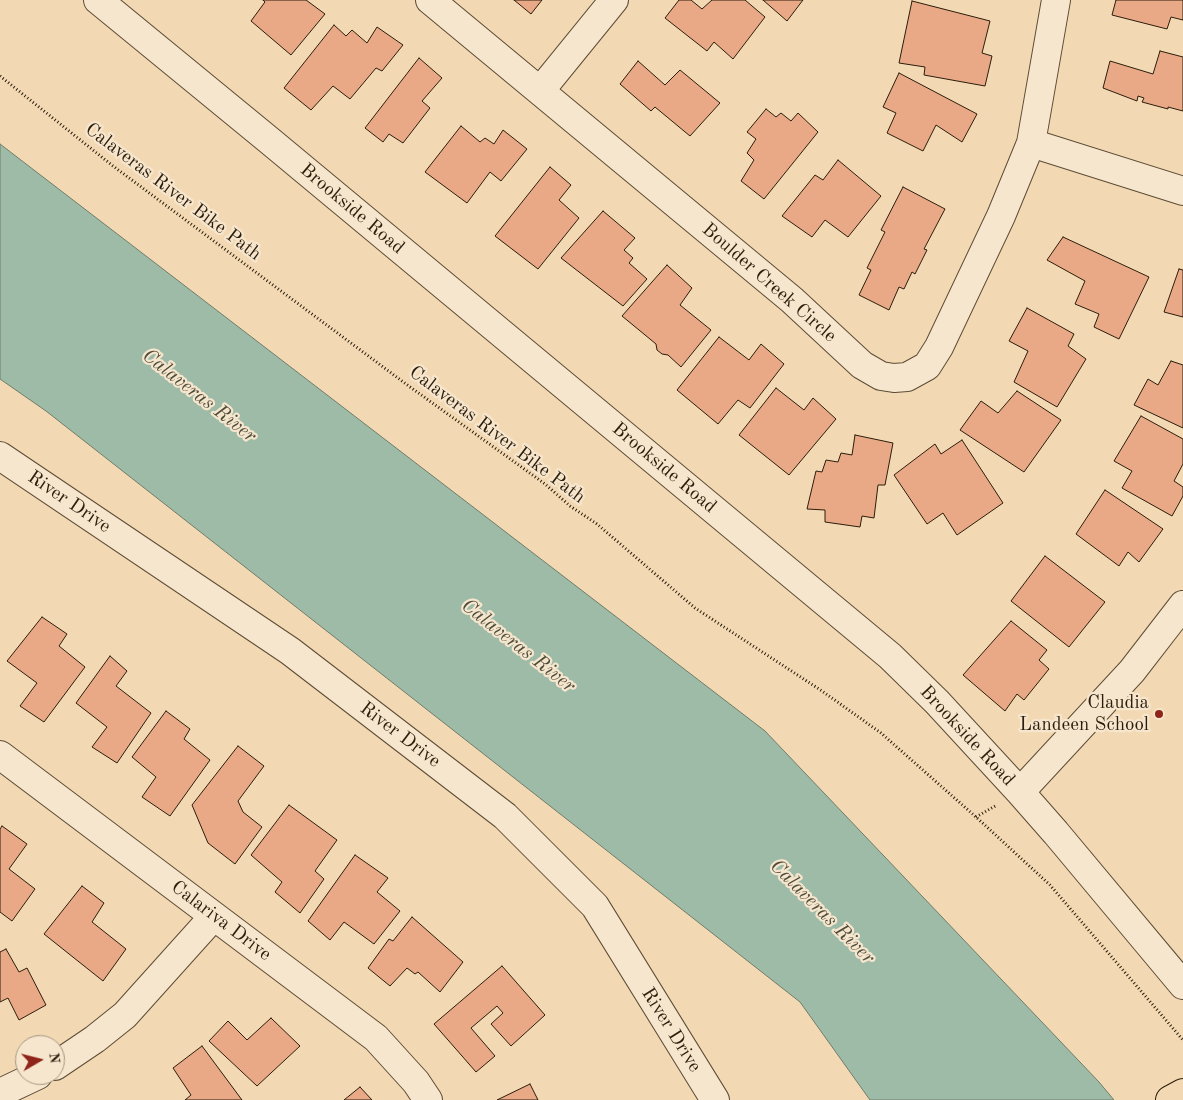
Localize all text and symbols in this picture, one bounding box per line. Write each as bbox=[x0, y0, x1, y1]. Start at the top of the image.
street label: Calaveras River Bike Path bbox=[80, 118, 266, 266]
street label: Brookside Road bbox=[295, 159, 409, 259]
street label: Boulder Creek Circle bbox=[697, 218, 841, 348]
water label: Calaveras River bbox=[137, 344, 261, 448]
street label: Calaveras River Bike Path bbox=[404, 361, 590, 509]
street label: Brookside Road bbox=[607, 418, 721, 518]
street label: River Drive bbox=[23, 466, 115, 538]
water label: Calaveras River bbox=[456, 594, 580, 698]
street label: Brookside Road bbox=[915, 681, 1019, 791]
place label: Claudia Landeen School bbox=[1019, 692, 1149, 736]
street label: River Drive bbox=[355, 697, 445, 773]
marker: Claudia Landeen School bbox=[1153, 708, 1165, 720]
water label: Calaveras River bbox=[765, 855, 879, 969]
street label: Calariva Drive bbox=[166, 876, 276, 966]
street label: River Drive bbox=[636, 984, 706, 1076]
north arrow bbox=[15, 1035, 65, 1085]
text: N bbox=[46, 1052, 62, 1064]

